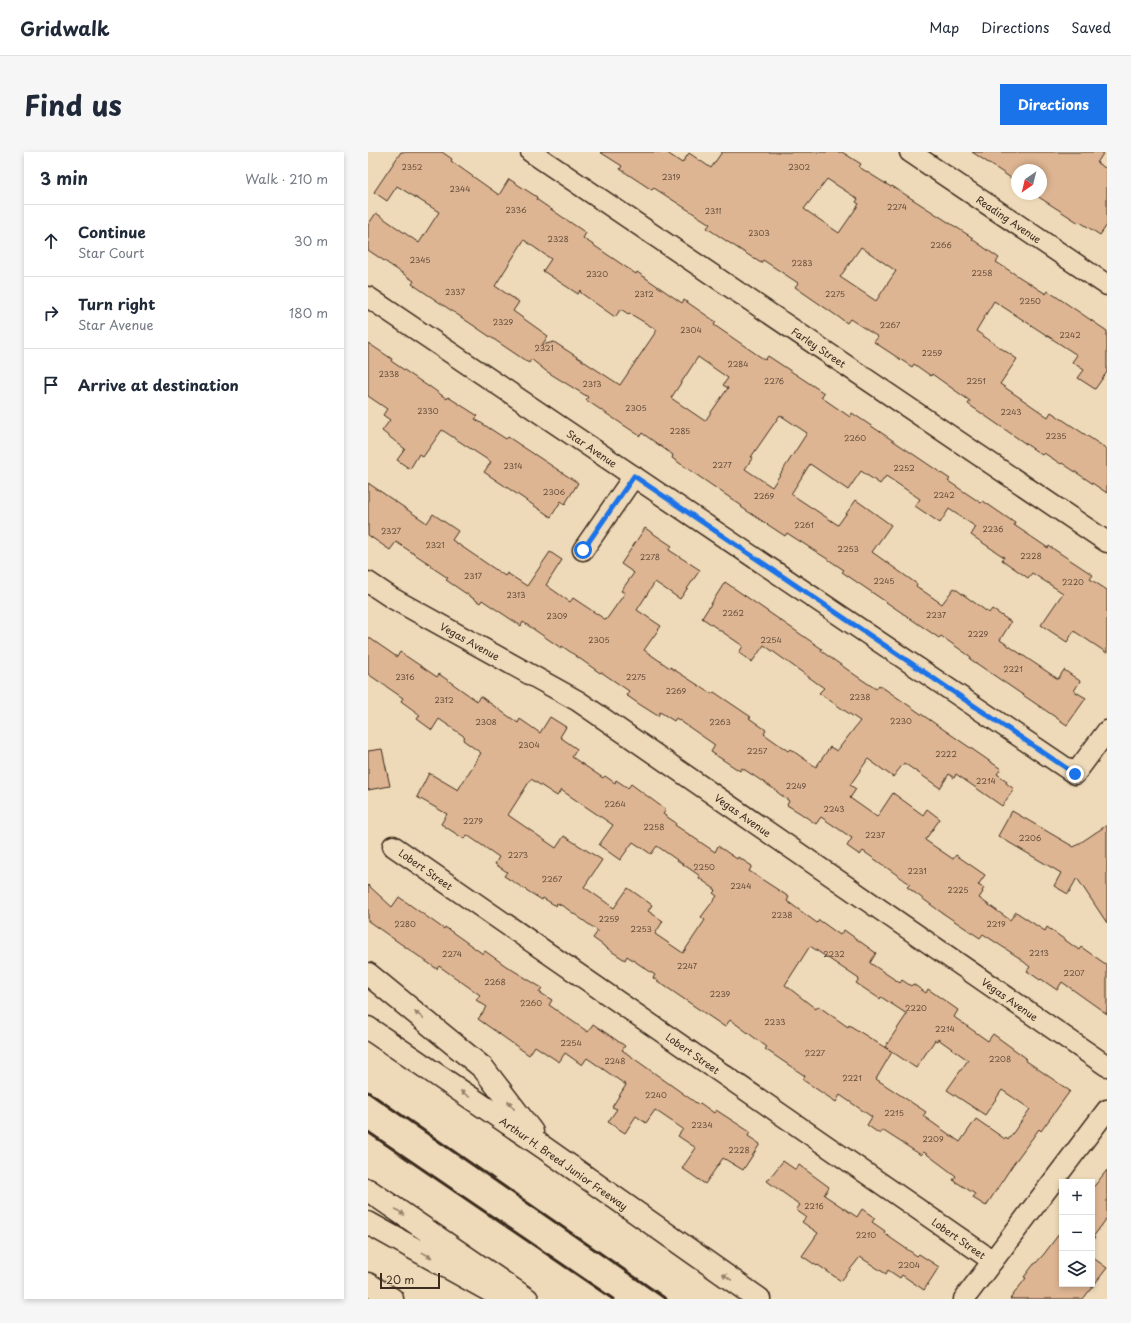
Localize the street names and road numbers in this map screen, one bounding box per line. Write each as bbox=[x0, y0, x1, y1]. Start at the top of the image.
street label: Reading Avenue bbox=[973, 192, 1045, 247]
street label: Farley Street bbox=[789, 323, 849, 371]
street label: Star Avenue bbox=[564, 426, 621, 471]
street label: Vegas Avenue bbox=[438, 618, 503, 664]
street label: Vegas Avenue bbox=[712, 790, 775, 840]
street label: Lobert Street bbox=[396, 845, 456, 893]
street label: Vegas Avenue bbox=[979, 974, 1042, 1024]
street label: Lobert Street bbox=[663, 1029, 723, 1077]
street label: Arthur H. Breed Junior Freeway bbox=[496, 1113, 631, 1214]
street label: Lobert Street bbox=[929, 1214, 989, 1262]

